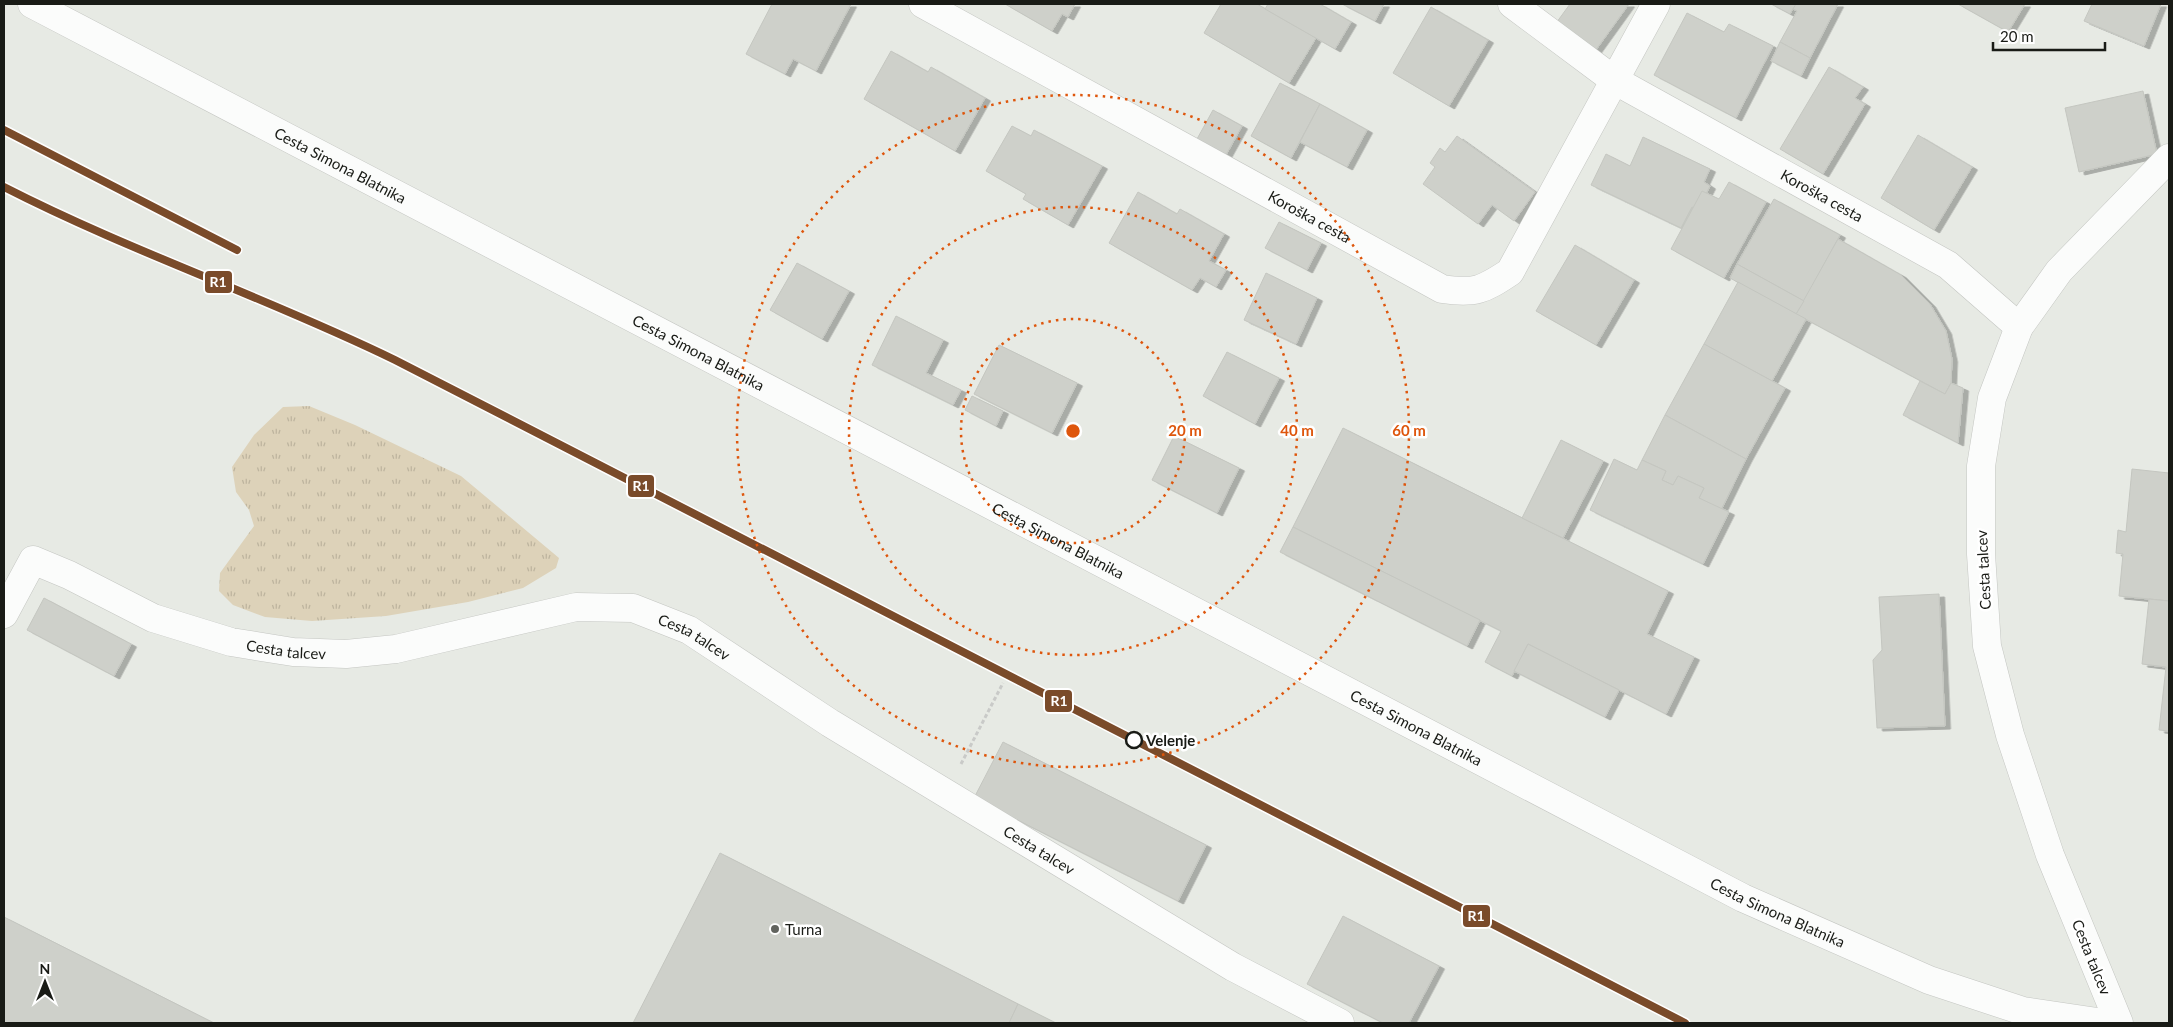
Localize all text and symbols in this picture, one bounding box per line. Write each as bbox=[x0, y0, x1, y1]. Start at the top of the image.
scale bar bbox=[1993, 20, 2106, 52]
text: 20 m bbox=[2000, 27, 2034, 45]
street label: Cesta Simona Blatnika bbox=[271, 123, 409, 207]
street label: Koroška cesta bbox=[1778, 165, 1866, 225]
street label: Koroška cesta bbox=[1265, 186, 1354, 246]
line badge: R1 bbox=[204, 270, 233, 294]
text: R1 bbox=[209, 273, 227, 290]
street label: Cesta Simona Blatnika bbox=[630, 310, 767, 394]
text: 20 m bbox=[1168, 421, 1202, 439]
text: 40 m bbox=[1280, 421, 1314, 439]
text: 60 m bbox=[1392, 421, 1426, 439]
centre of rings bbox=[1064, 422, 1082, 440]
line badge: R1 bbox=[627, 474, 655, 498]
text: R1 bbox=[632, 477, 650, 494]
street label: Cesta Simona Blatnika bbox=[989, 498, 1127, 582]
street label: Cesta talcev bbox=[1972, 529, 1994, 610]
street label: Cesta talcev bbox=[656, 610, 734, 664]
street label: Cesta talcev bbox=[245, 636, 326, 662]
street label: Cesta Simona Blatnika bbox=[1347, 686, 1485, 769]
line badge: R1 bbox=[1044, 689, 1073, 713]
text: R1 bbox=[1050, 692, 1068, 709]
marker: Velenje bbox=[1125, 731, 1143, 749]
place label: Velenje bbox=[1145, 731, 1195, 749]
street label: Cesta talcev bbox=[1000, 821, 1078, 878]
street label: Cesta Simona Blatnika bbox=[1707, 874, 1848, 951]
line badge: R1 bbox=[1462, 904, 1491, 928]
text: R1 bbox=[1467, 907, 1485, 924]
street label: Cesta talcev bbox=[2069, 917, 2115, 998]
place label: Turna bbox=[785, 920, 822, 938]
marker: Turna bbox=[769, 923, 781, 935]
north arrow bbox=[20, 957, 70, 1007]
text: N bbox=[40, 960, 50, 977]

